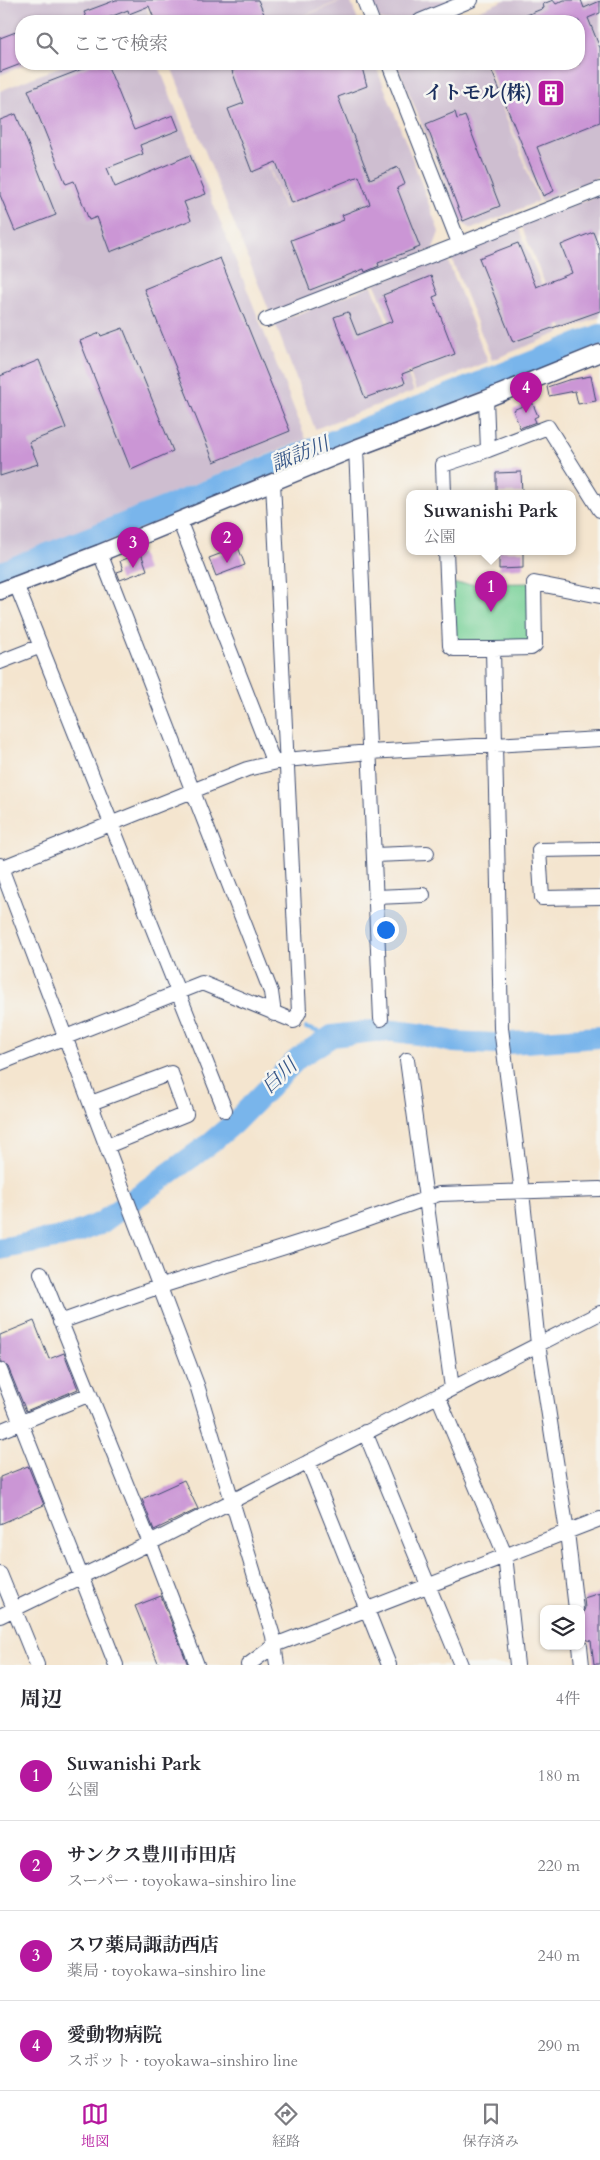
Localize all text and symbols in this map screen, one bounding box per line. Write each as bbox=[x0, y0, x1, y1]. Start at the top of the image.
search box bbox=[15, 15, 585, 70]
icon: search bbox=[33, 29, 61, 57]
text: ここで検索 bbox=[73, 31, 168, 57]
building icon: イトモル(株) bbox=[536, 78, 566, 108]
place label: イトモル(株) bbox=[424, 80, 532, 106]
pin: 4 bbox=[510, 372, 542, 413]
water label: 諏訪川 bbox=[267, 429, 335, 478]
popup bbox=[406, 490, 576, 555]
text: Suwanishi Park bbox=[424, 498, 558, 524]
pin: 2 bbox=[211, 522, 243, 563]
text: 公園 bbox=[424, 526, 456, 548]
pin: 3 bbox=[117, 527, 149, 568]
pin: 1 bbox=[475, 571, 507, 612]
your location bbox=[373, 917, 399, 943]
water label: 白川 bbox=[255, 1051, 304, 1100]
map controls bbox=[540, 1605, 585, 1650]
button: layers bbox=[540, 1605, 585, 1650]
text: 周辺 bbox=[20, 1685, 62, 1714]
text: 4件 bbox=[556, 1688, 580, 1710]
text: Suwanishi Park bbox=[67, 1751, 201, 1777]
text: 1 bbox=[32, 1765, 40, 1787]
text: 180 m bbox=[538, 1765, 580, 1787]
text: 公園 bbox=[67, 1779, 99, 1801]
text: サンクス豊川市田店 bbox=[67, 1842, 236, 1868]
text: 2 bbox=[32, 1855, 40, 1877]
text: 220 m bbox=[538, 1855, 580, 1877]
text: スーパー · toyokawa-sinshiro line bbox=[67, 1870, 297, 1892]
text: スワ薬局諏訪西店 bbox=[67, 1932, 219, 1958]
text: 3 bbox=[32, 1945, 40, 1967]
text: 240 m bbox=[538, 1945, 580, 1967]
text: 薬局 · toyokawa-sinshiro line bbox=[67, 1960, 266, 1982]
text: 愛動物病院 bbox=[67, 2022, 162, 2048]
text: 4 bbox=[32, 2035, 40, 2057]
text: 290 m bbox=[538, 2035, 580, 2057]
text: スポット · toyokawa-sinshiro line bbox=[67, 2050, 298, 2072]
tab: 地図 bbox=[81, 2100, 109, 2151]
tab: 経路 bbox=[272, 2100, 300, 2151]
tab: 保存済み bbox=[463, 2100, 519, 2151]

